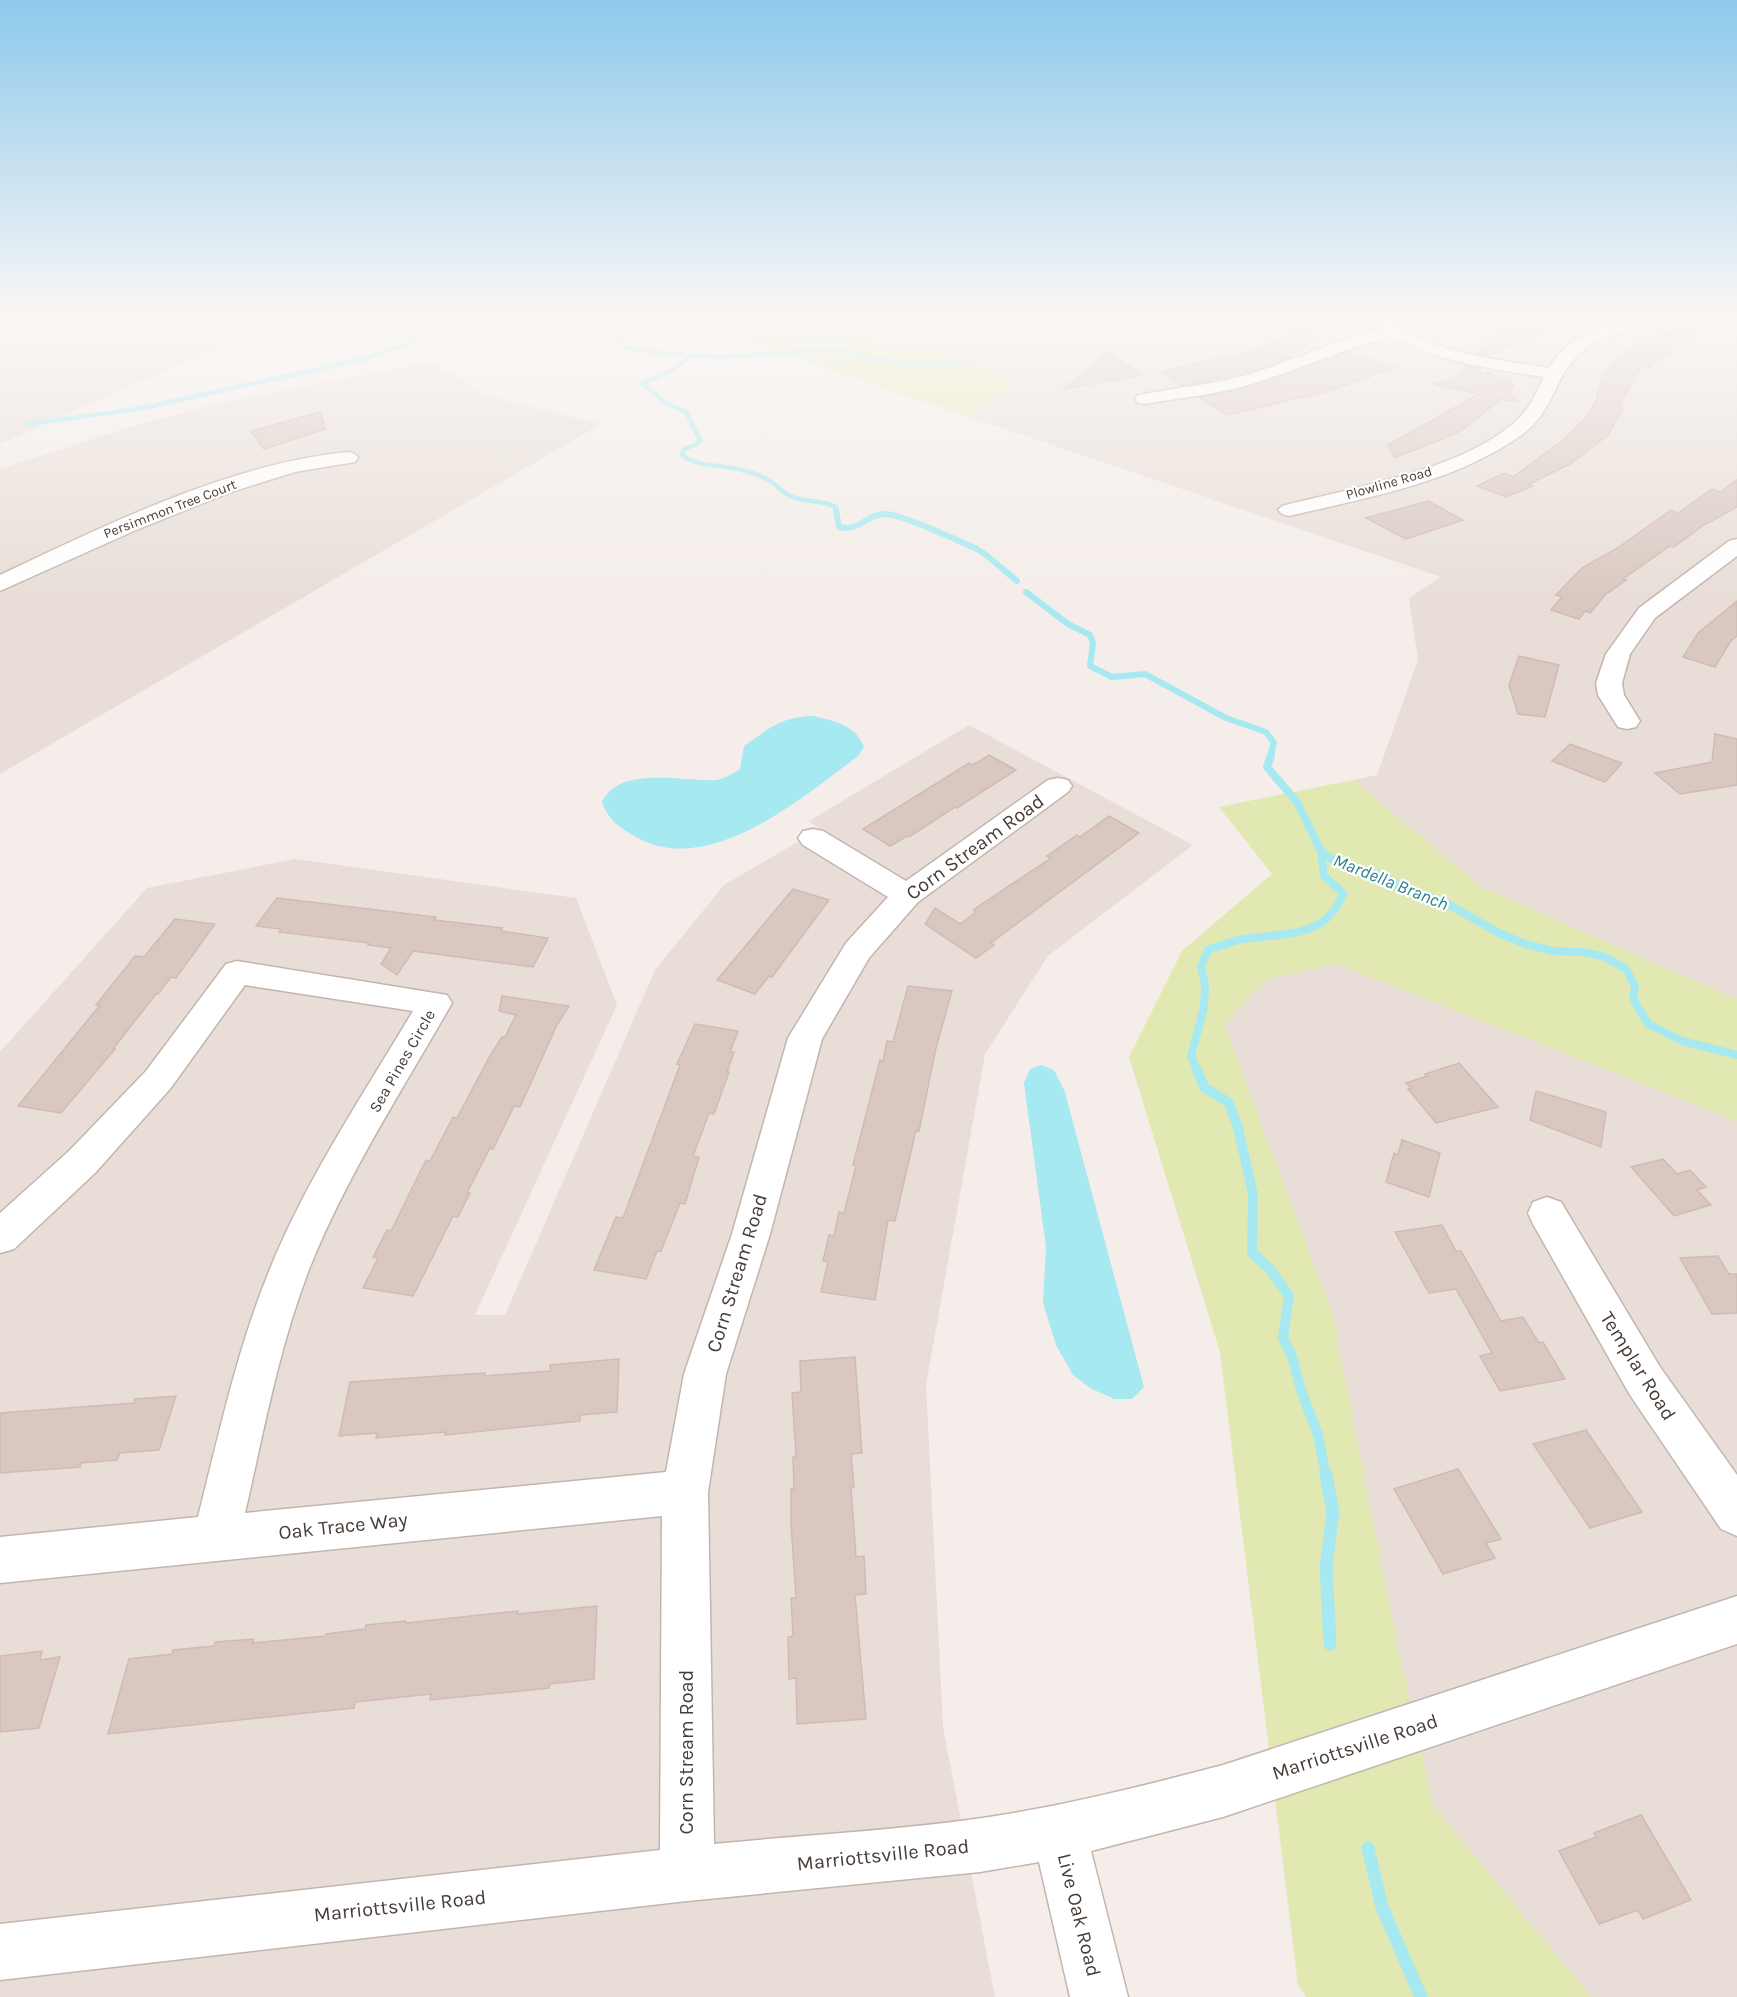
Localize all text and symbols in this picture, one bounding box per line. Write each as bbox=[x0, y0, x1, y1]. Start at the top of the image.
street label: Plowline Road bbox=[1344, 463, 1434, 503]
street label: Persimmon Tree Court bbox=[101, 476, 239, 542]
street label: Corn Stream Road bbox=[902, 789, 1048, 905]
water label: Mardella Branch bbox=[1330, 849, 1452, 915]
street label: Sea Pines Circle bbox=[365, 1006, 439, 1116]
street label: Corn Stream Road bbox=[702, 1191, 772, 1355]
street label: Templar Road bbox=[1595, 1307, 1681, 1425]
street label: Oak Trace Way bbox=[277, 1508, 409, 1544]
street label: Corn Stream Road bbox=[675, 1670, 698, 1834]
street label: Marriottsville Road bbox=[1269, 1709, 1441, 1785]
street label: Marriottsville Road bbox=[796, 1835, 970, 1875]
street label: Live Oak Road bbox=[1053, 1851, 1105, 1979]
street label: Marriottsville Road bbox=[313, 1886, 487, 1926]

